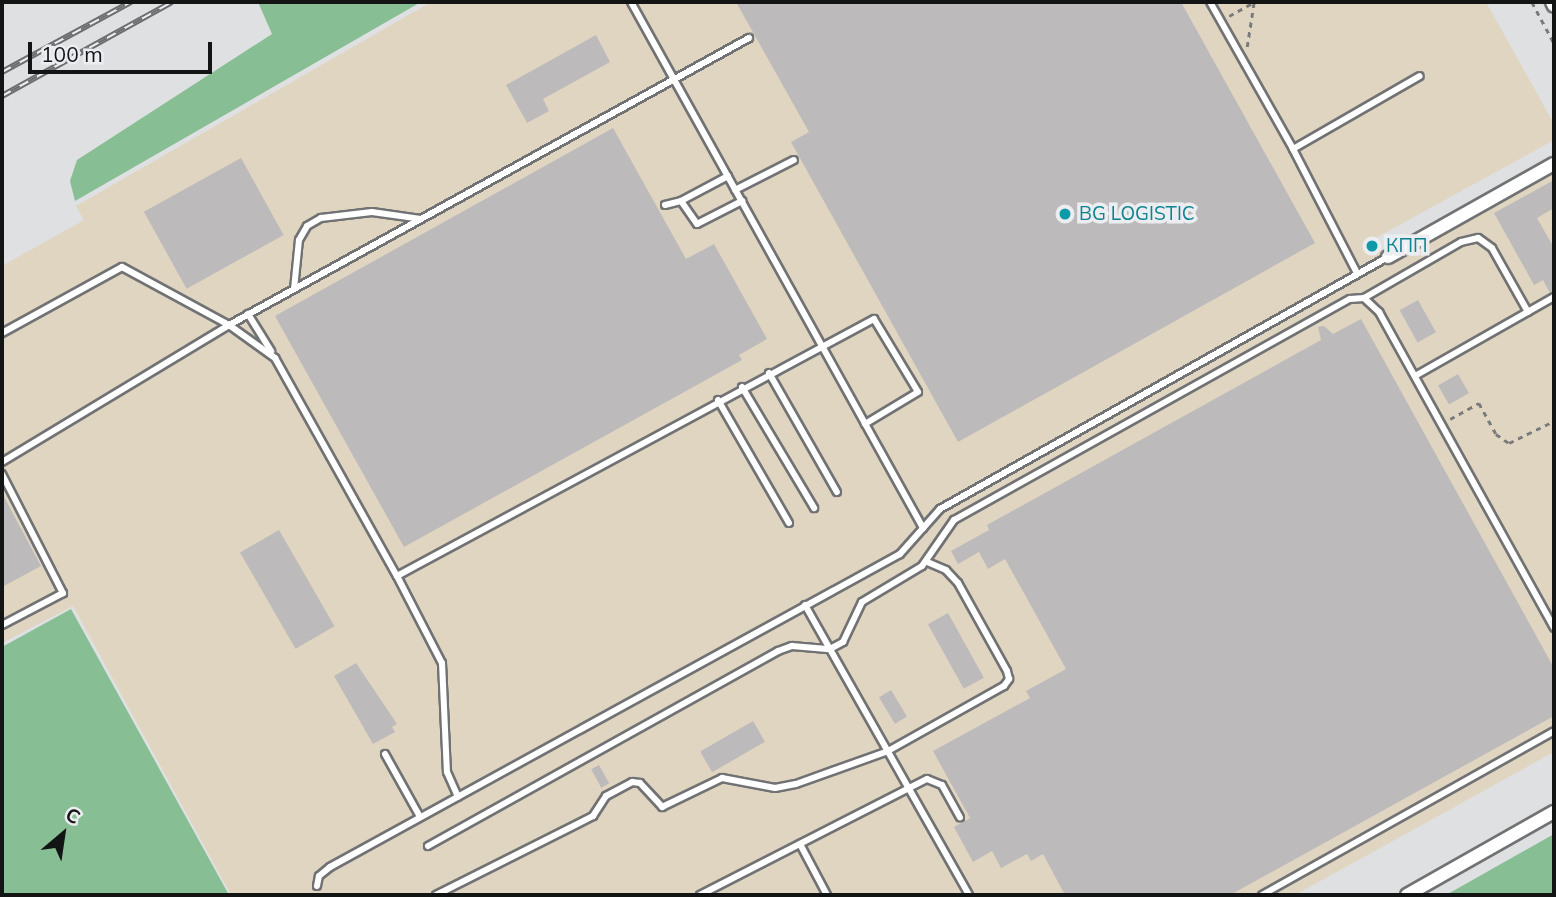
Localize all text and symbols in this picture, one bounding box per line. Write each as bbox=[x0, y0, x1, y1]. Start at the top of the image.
scale bar bbox=[32, 28, 215, 72]
text: 100 m bbox=[41, 41, 103, 67]
place label: BG LOGISTIC bbox=[1079, 203, 1195, 225]
marker: BG LOGISTIC bbox=[1057, 206, 1073, 222]
place label: КПП bbox=[1386, 235, 1428, 257]
marker: КПП bbox=[1364, 238, 1380, 254]
north arrow bbox=[28, 799, 98, 869]
text: С bbox=[62, 802, 85, 829]

